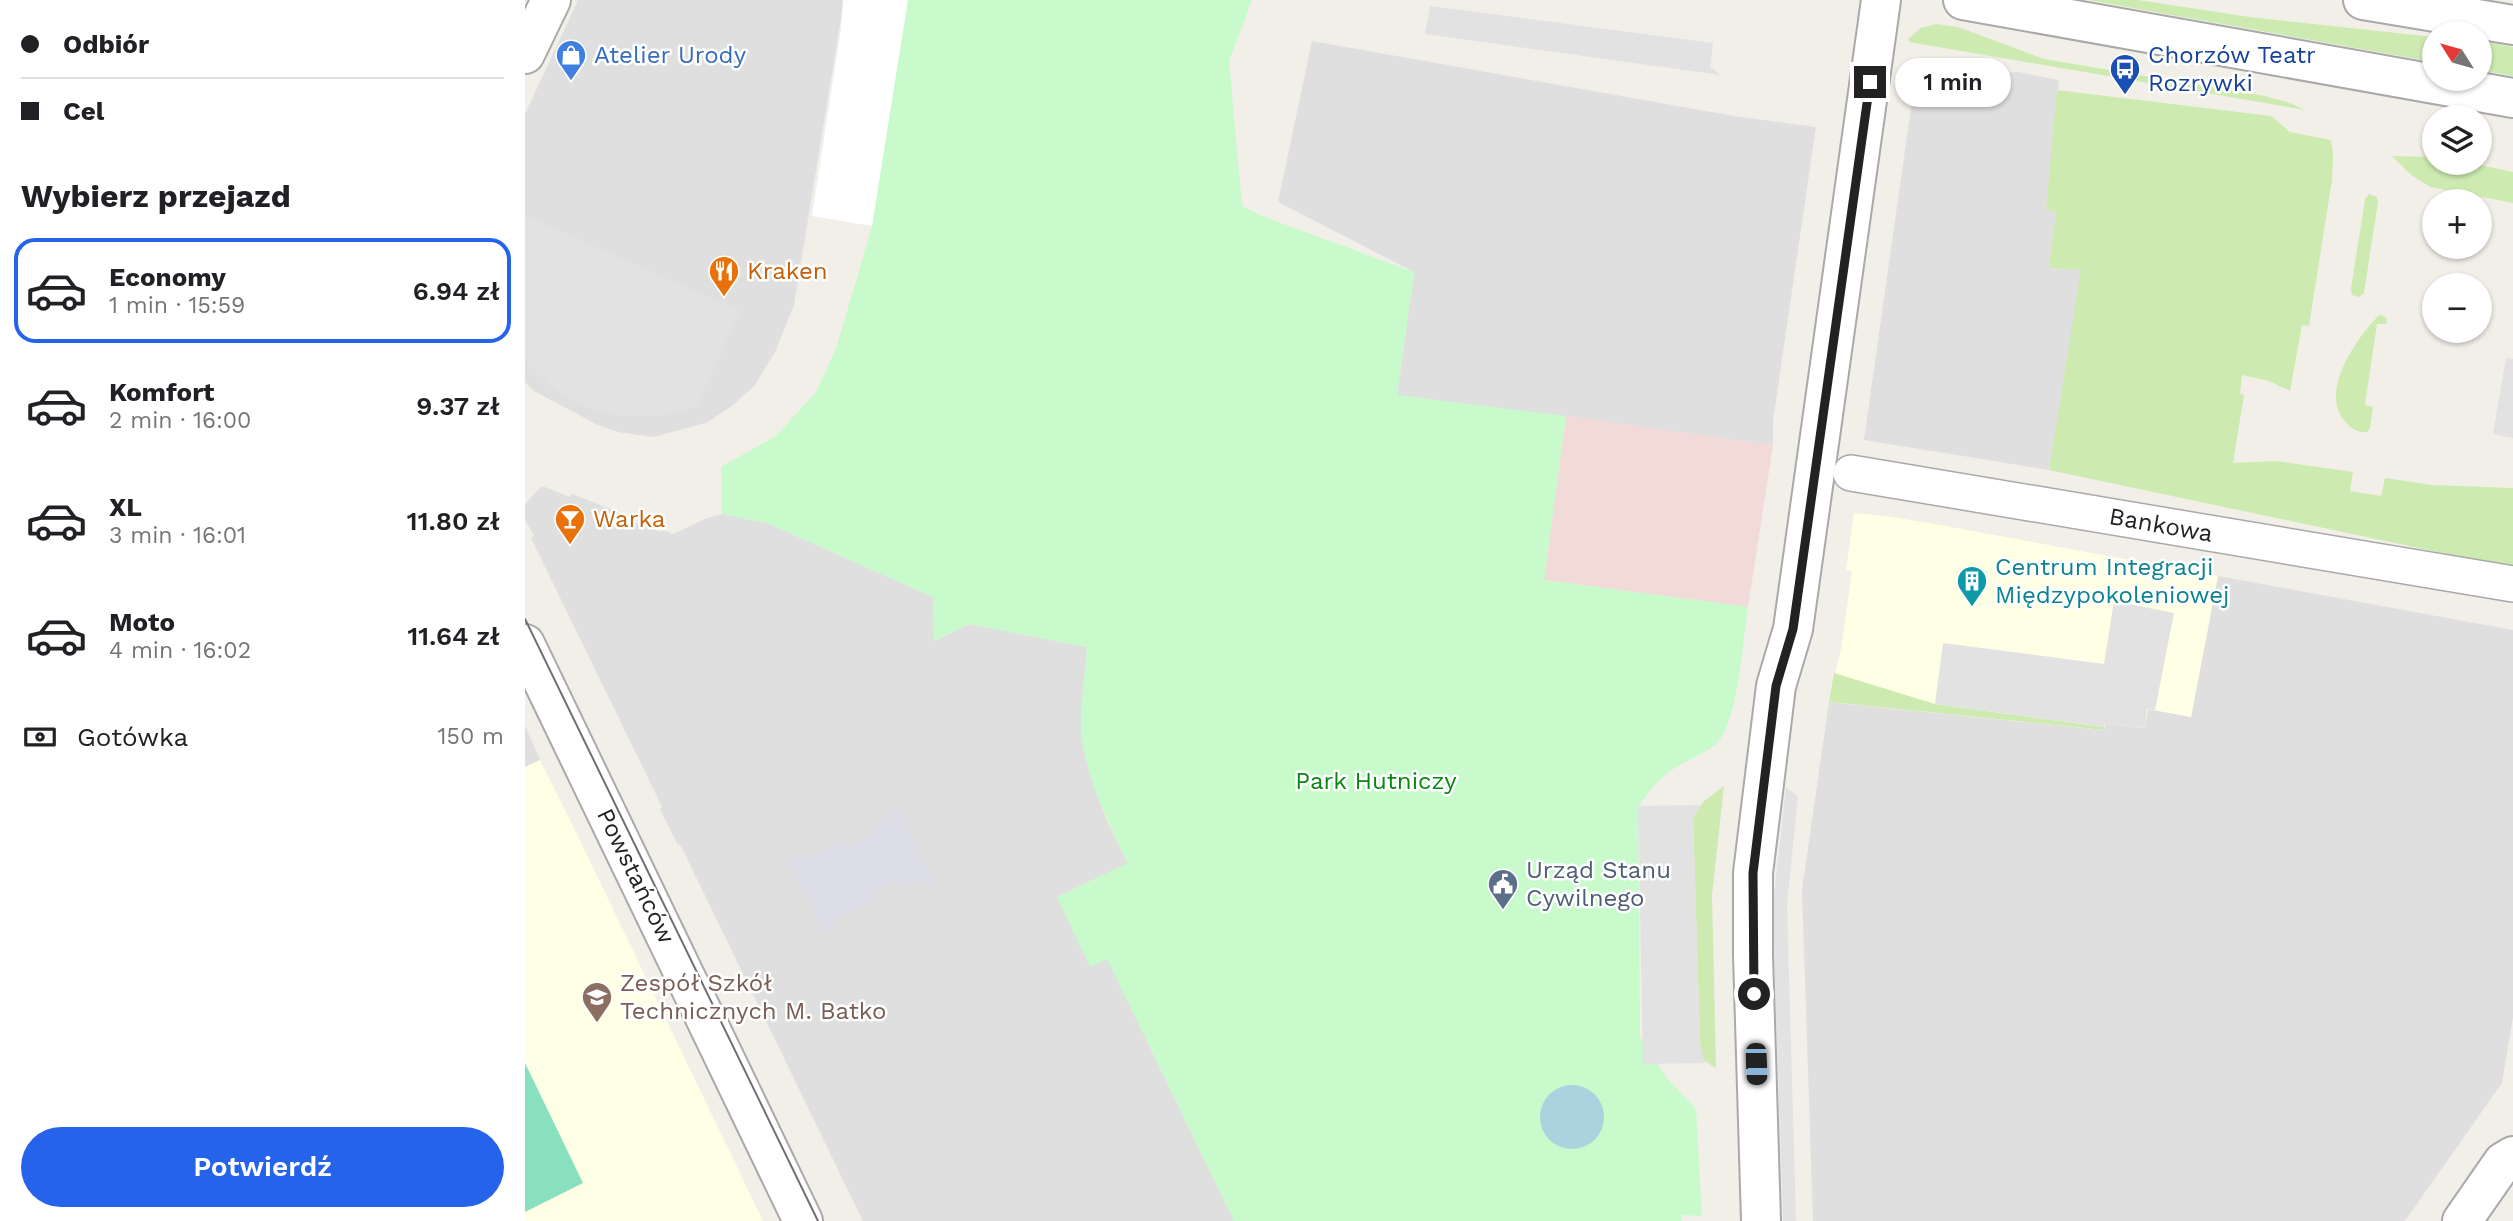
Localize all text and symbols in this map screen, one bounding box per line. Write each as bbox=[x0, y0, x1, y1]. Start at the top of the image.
north arrow bbox=[2422, 21, 2492, 91]
map controls bbox=[2422, 21, 2492, 343]
text: Odbiór bbox=[63, 29, 149, 59]
shop icon: Atelier Urody bbox=[554, 38, 588, 82]
place label: Atelier Urody bbox=[594, 41, 747, 69]
place label: Chorzów Teatr Rozrywki bbox=[2148, 41, 2316, 97]
bus stop icon: Chorzów Teatr Rozrywki bbox=[2108, 52, 2142, 96]
callout: 1 min bbox=[1895, 57, 2010, 106]
route end bbox=[1854, 66, 1886, 98]
text: 1 min bbox=[1923, 69, 1983, 96]
text: Cel bbox=[63, 96, 104, 126]
button: layers bbox=[2422, 105, 2492, 175]
text: Wybierz przejazd bbox=[21, 177, 291, 215]
button: + bbox=[2422, 189, 2492, 259]
restaurant icon: Kraken bbox=[707, 254, 741, 298]
place label: Kraken bbox=[747, 257, 828, 285]
icon: car bbox=[25, 259, 88, 322]
text: Economy bbox=[109, 262, 226, 292]
button: − bbox=[2422, 273, 2492, 343]
text: 6.94 zł bbox=[413, 276, 500, 306]
text: 1 min · 15:59 bbox=[109, 292, 245, 319]
icon: car bbox=[25, 374, 88, 437]
text: Komfort bbox=[109, 377, 214, 407]
text: 9.37 zł bbox=[416, 391, 500, 421]
text: 2 min · 16:00 bbox=[109, 407, 251, 434]
icon: car bbox=[25, 489, 88, 552]
text: XL bbox=[109, 492, 142, 522]
bar icon: Warka bbox=[553, 502, 587, 546]
street label: Bankowa bbox=[2107, 502, 2215, 548]
place label: Warka bbox=[593, 505, 665, 533]
text: 11.80 zł bbox=[407, 506, 500, 536]
text: 3 min · 16:01 bbox=[109, 522, 246, 549]
place label: Centrum Integracji Międzypokoleniowej bbox=[1995, 553, 2229, 609]
building icon: Centrum Integracji Międzypokoleniowej bbox=[1955, 564, 1989, 608]
icon: car bbox=[25, 604, 88, 667]
text: Moto bbox=[109, 607, 175, 637]
text: 11.64 zł bbox=[407, 621, 500, 651]
text: 4 min · 16:02 bbox=[109, 637, 251, 664]
icon: cash bbox=[21, 718, 59, 756]
text: Gotówka bbox=[77, 722, 188, 752]
text: 150 m bbox=[438, 723, 504, 750]
park label: Park Hutniczy bbox=[1295, 767, 1457, 795]
street label: Powstańców bbox=[591, 804, 681, 948]
place label: Urząd Stanu Cywilnego bbox=[1526, 856, 1671, 912]
public building icon: Urząd Stanu Cywilnego bbox=[1486, 867, 1520, 911]
place label: Zespół Szkół Technicznych M. Batko bbox=[620, 969, 886, 1025]
route start bbox=[1738, 978, 1770, 1010]
school or university icon: Zespół Szkół Technicznych M. Batko bbox=[580, 980, 614, 1024]
car bbox=[1745, 1043, 1768, 1085]
button: Potwierdź bbox=[21, 1127, 504, 1207]

